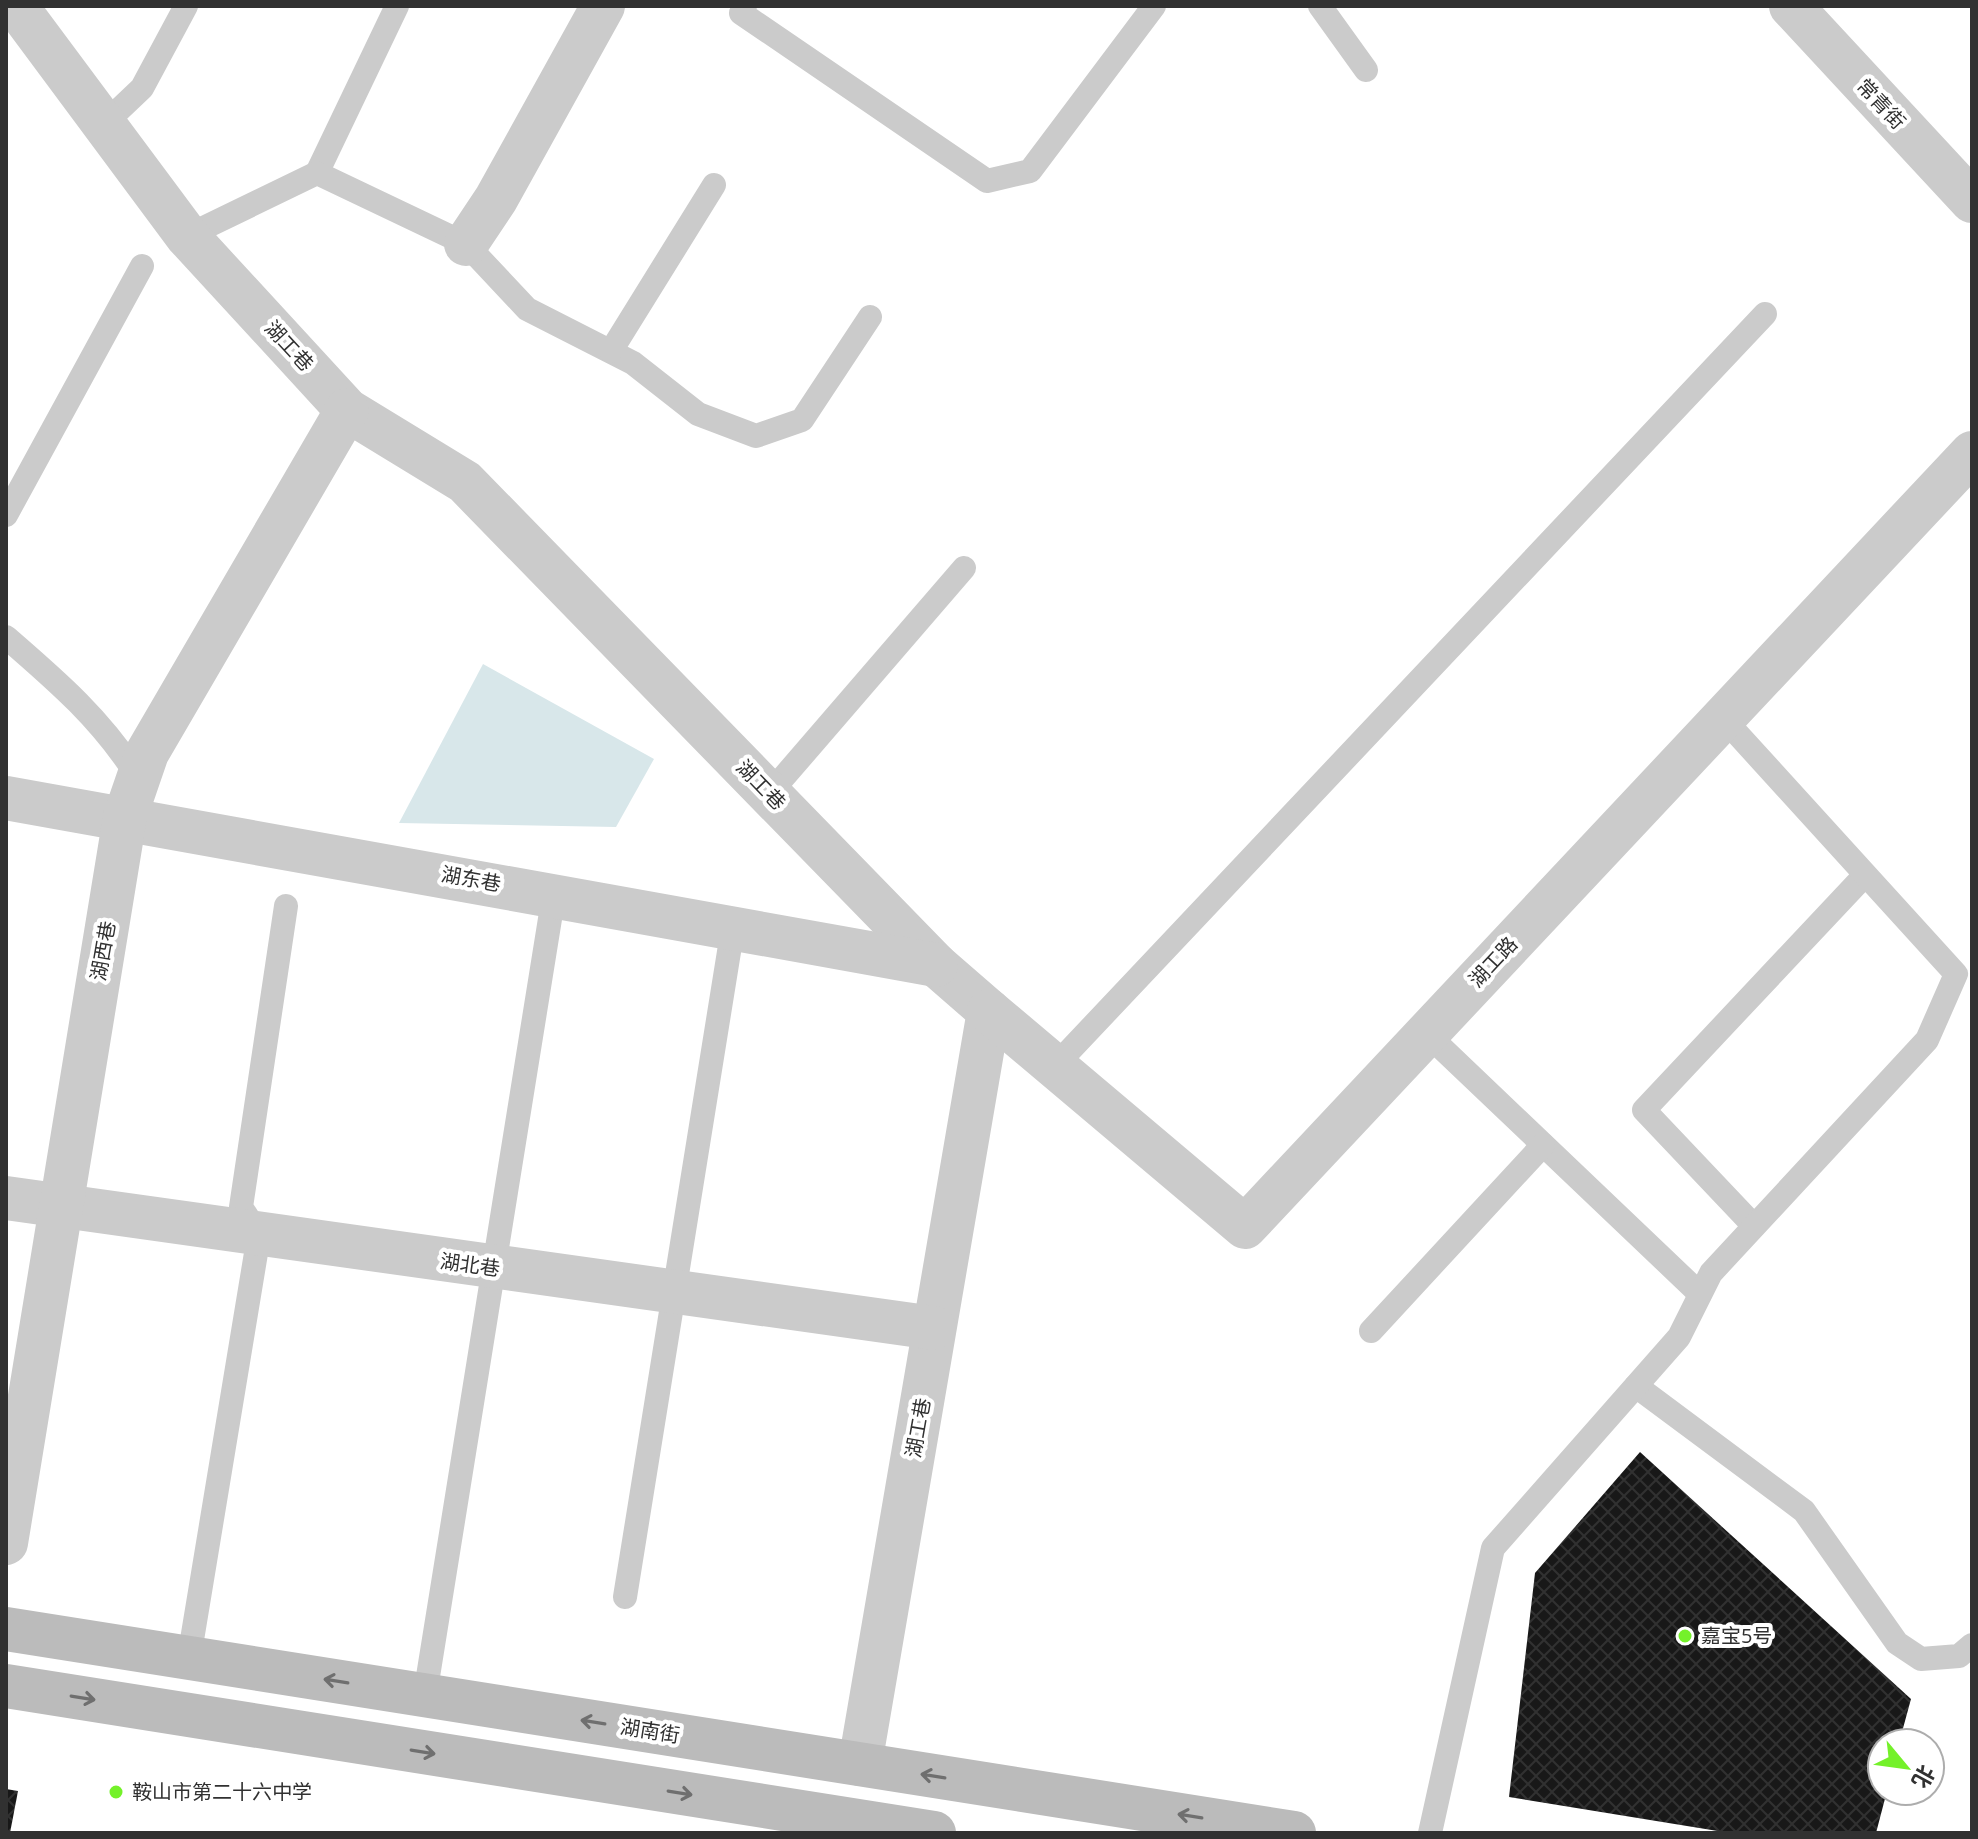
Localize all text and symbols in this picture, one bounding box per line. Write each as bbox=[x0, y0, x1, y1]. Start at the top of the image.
street label: 常青街 bbox=[1851, 73, 1912, 135]
street label: 湖工巷 bbox=[259, 315, 320, 377]
street label: 湖工巷 bbox=[731, 754, 792, 816]
street label: 湖东巷 bbox=[439, 860, 503, 897]
street label: 湖西巷 bbox=[84, 919, 121, 983]
street label: 湖工路 bbox=[1462, 931, 1523, 993]
street label: 湖北巷 bbox=[438, 1247, 502, 1282]
street label: 湖工巷 bbox=[899, 1396, 936, 1460]
place label: 嘉宝5号 bbox=[1701, 1622, 1772, 1649]
marker: 嘉宝5号 bbox=[1676, 1627, 1694, 1645]
one-way arrow bbox=[324, 1673, 349, 1688]
one-way arrow bbox=[70, 1691, 95, 1706]
street label: 湖南街 bbox=[618, 1712, 682, 1749]
one-way arrow bbox=[581, 1714, 606, 1729]
north arrow bbox=[1866, 1727, 1946, 1807]
one-way arrow bbox=[410, 1745, 435, 1760]
text: 北 bbox=[1906, 1760, 1943, 1794]
one-way arrow bbox=[921, 1767, 946, 1782]
place label: 鞍山市第二十六中学 bbox=[132, 1778, 312, 1805]
marker: 鞍山市第二十六中学 bbox=[107, 1783, 125, 1801]
one-way arrow bbox=[666, 1786, 692, 1801]
one-way arrow bbox=[1177, 1808, 1203, 1823]

